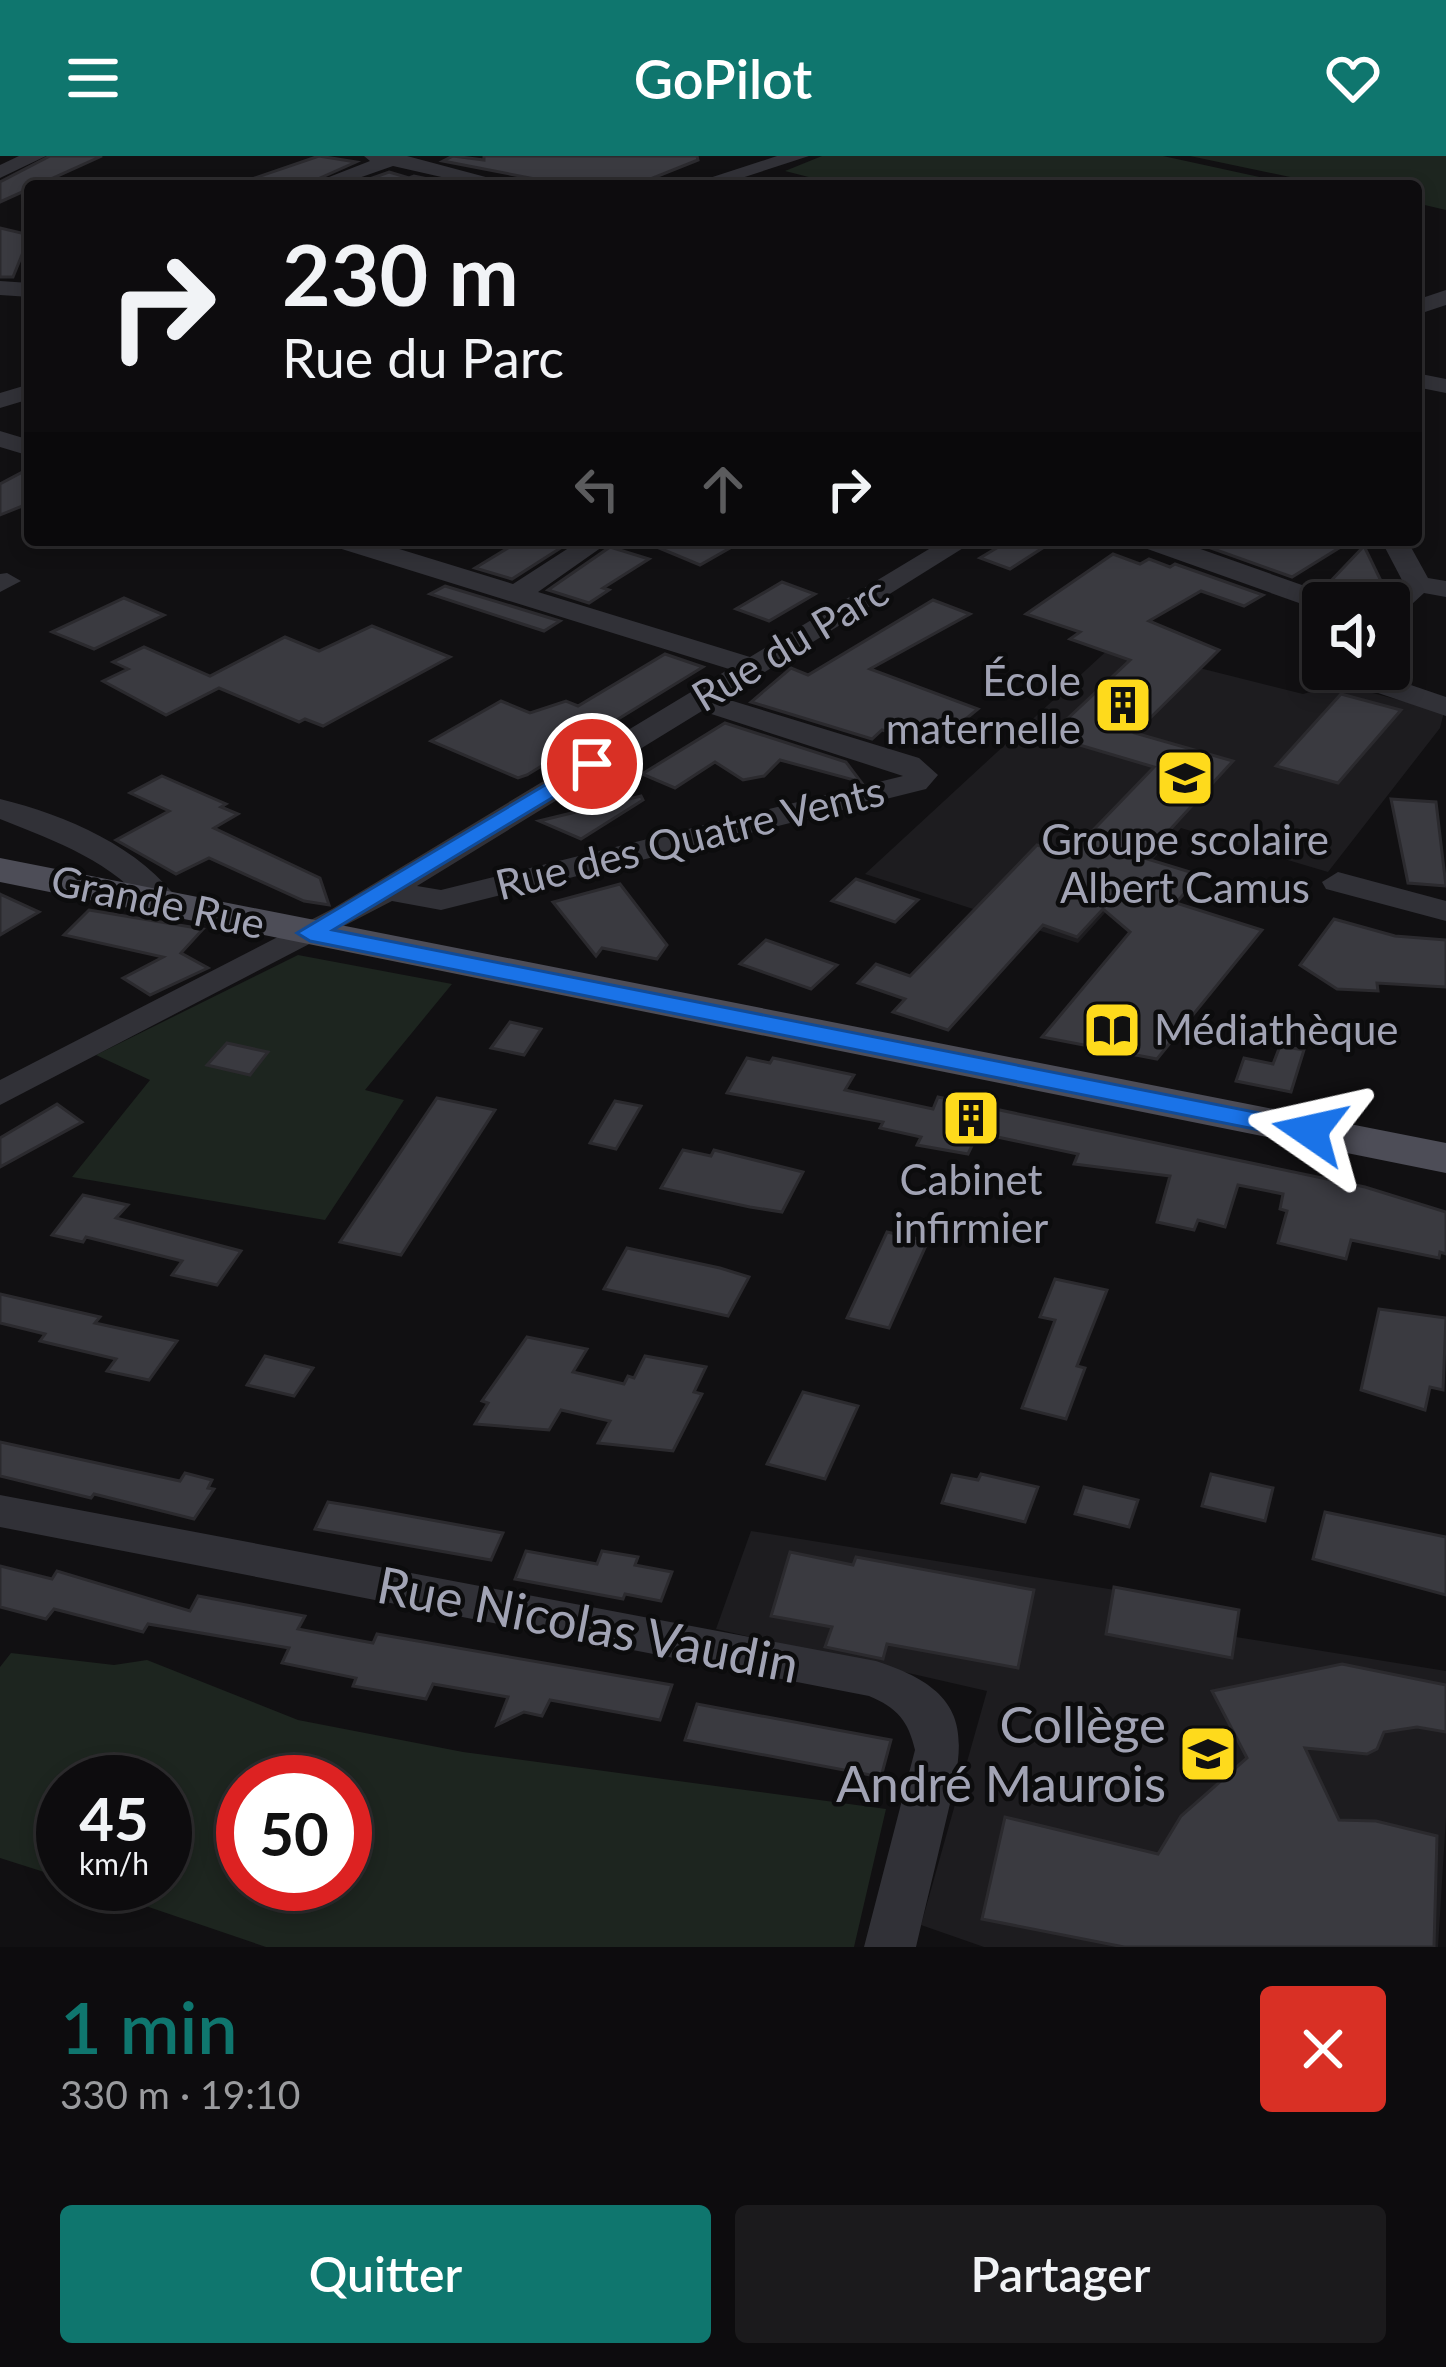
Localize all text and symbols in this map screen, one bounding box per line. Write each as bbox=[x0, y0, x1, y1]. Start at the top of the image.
icon: menu bbox=[60, 45, 126, 111]
icon: heart bbox=[1320, 45, 1386, 111]
text: GoPilot bbox=[634, 46, 812, 111]
text: 230 m bbox=[282, 223, 519, 324]
icon: right bbox=[84, 228, 240, 384]
text: Rue du Parc bbox=[282, 325, 564, 390]
icon: left bbox=[564, 456, 630, 522]
icon: ahead bbox=[690, 456, 756, 522]
icon: right bbox=[816, 456, 882, 522]
street label: Rue du Parc bbox=[683, 565, 896, 721]
map controls bbox=[1302, 582, 1410, 690]
button: sound bbox=[1302, 582, 1410, 690]
place label: École maternelle bbox=[886, 655, 1081, 753]
building icon: École maternelle bbox=[1092, 674, 1154, 736]
pin bbox=[541, 713, 643, 815]
icon: arrive bbox=[559, 731, 625, 797]
school or university icon: Groupe scolaire Albert Camus bbox=[1154, 747, 1216, 809]
street label: Rue des Quatre Vents bbox=[490, 765, 889, 909]
place label: Groupe scolaire Albert Camus bbox=[1041, 814, 1329, 912]
street label: Grande Rue bbox=[47, 854, 270, 948]
library icon: Médiathèque bbox=[1081, 999, 1143, 1061]
place label: Médiathèque bbox=[1154, 1004, 1399, 1054]
position arrow bbox=[1247, 1068, 1373, 1194]
building icon: Cabinet infirmier bbox=[940, 1087, 1002, 1149]
place label: Cabinet infirmier bbox=[894, 1154, 1048, 1252]
street label: Rue Nicolas Vaudin bbox=[373, 1553, 804, 1694]
place label: Collège André Maurois bbox=[836, 1693, 1166, 1813]
school or university icon: Collège André Maurois bbox=[1177, 1723, 1239, 1785]
speed limit sign: 50 bbox=[216, 1755, 372, 1911]
text: 45 bbox=[79, 1782, 149, 1854]
text: km/h bbox=[79, 1845, 149, 1881]
text: 1 min bbox=[60, 1983, 238, 2069]
button: close bbox=[1260, 1986, 1386, 2112]
text: 330 m · 19:10 bbox=[60, 2071, 300, 2117]
button: Quitter bbox=[60, 2205, 711, 2343]
button: Partager bbox=[735, 2205, 1386, 2343]

